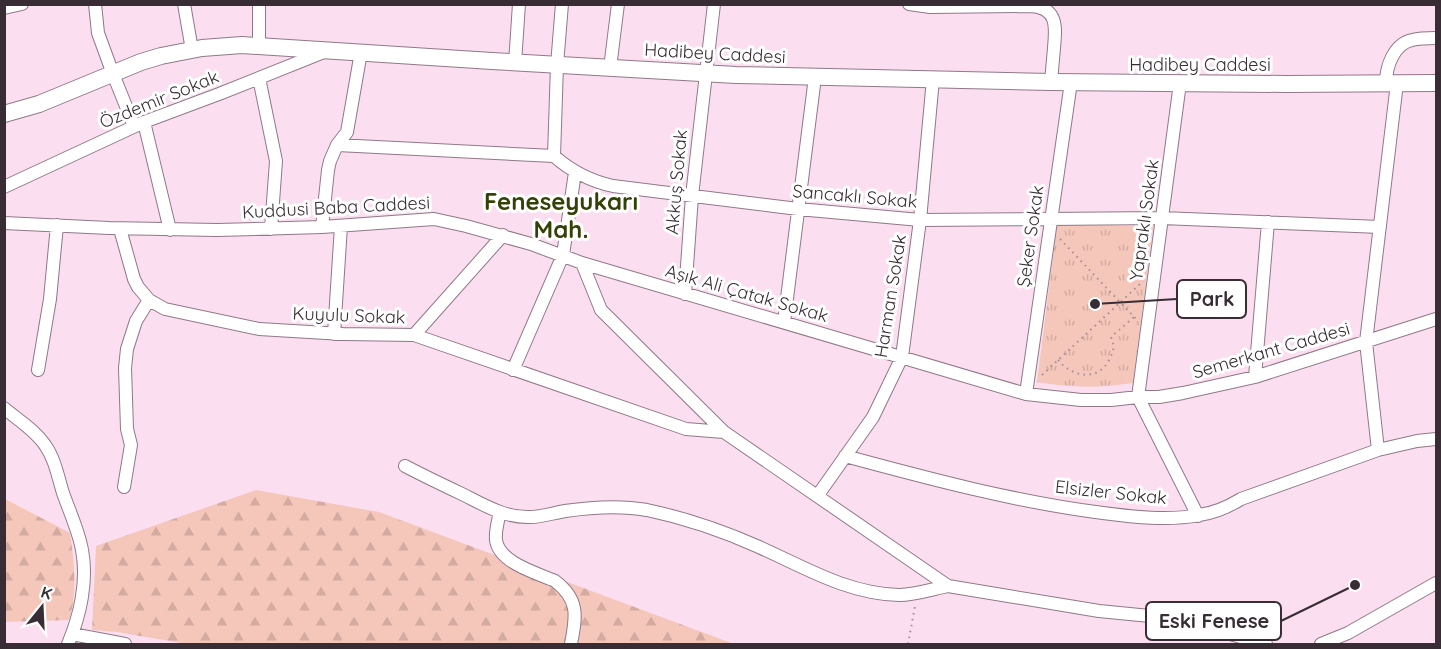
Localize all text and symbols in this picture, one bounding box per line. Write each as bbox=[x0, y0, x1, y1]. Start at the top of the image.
street label: Hadibey Caddesi bbox=[644, 38, 786, 68]
street label: Hadibey Caddesi bbox=[1129, 53, 1271, 76]
street label: Özdemir Sokak bbox=[96, 65, 222, 133]
street label: Akkuş Sokak bbox=[660, 128, 692, 236]
street label: Yapraklı Sokak bbox=[1124, 158, 1164, 282]
street label: Sancaklı Sokak bbox=[792, 179, 918, 213]
street label: Şeker Sokak bbox=[1011, 184, 1049, 288]
district label: Feneseyukarı Mah. bbox=[484, 186, 638, 244]
street label: Kuddusi Baba Caddesi bbox=[242, 191, 430, 223]
street label: Harman Sokak bbox=[869, 233, 911, 359]
street label: Aşık Ali Çatak Sokak bbox=[663, 259, 831, 327]
callout: Park bbox=[1177, 280, 1246, 318]
text: Park bbox=[1190, 286, 1234, 311]
street label: Kuyulu Sokak bbox=[292, 302, 406, 328]
street label: Semerkant Caddesi bbox=[1190, 317, 1352, 383]
street label: Elsizler Sokak bbox=[1054, 475, 1168, 509]
north arrow bbox=[12, 577, 72, 637]
text: K bbox=[39, 582, 55, 604]
callout: Eski Fenese bbox=[1146, 602, 1281, 640]
text: Eski Fenese bbox=[1159, 608, 1269, 633]

